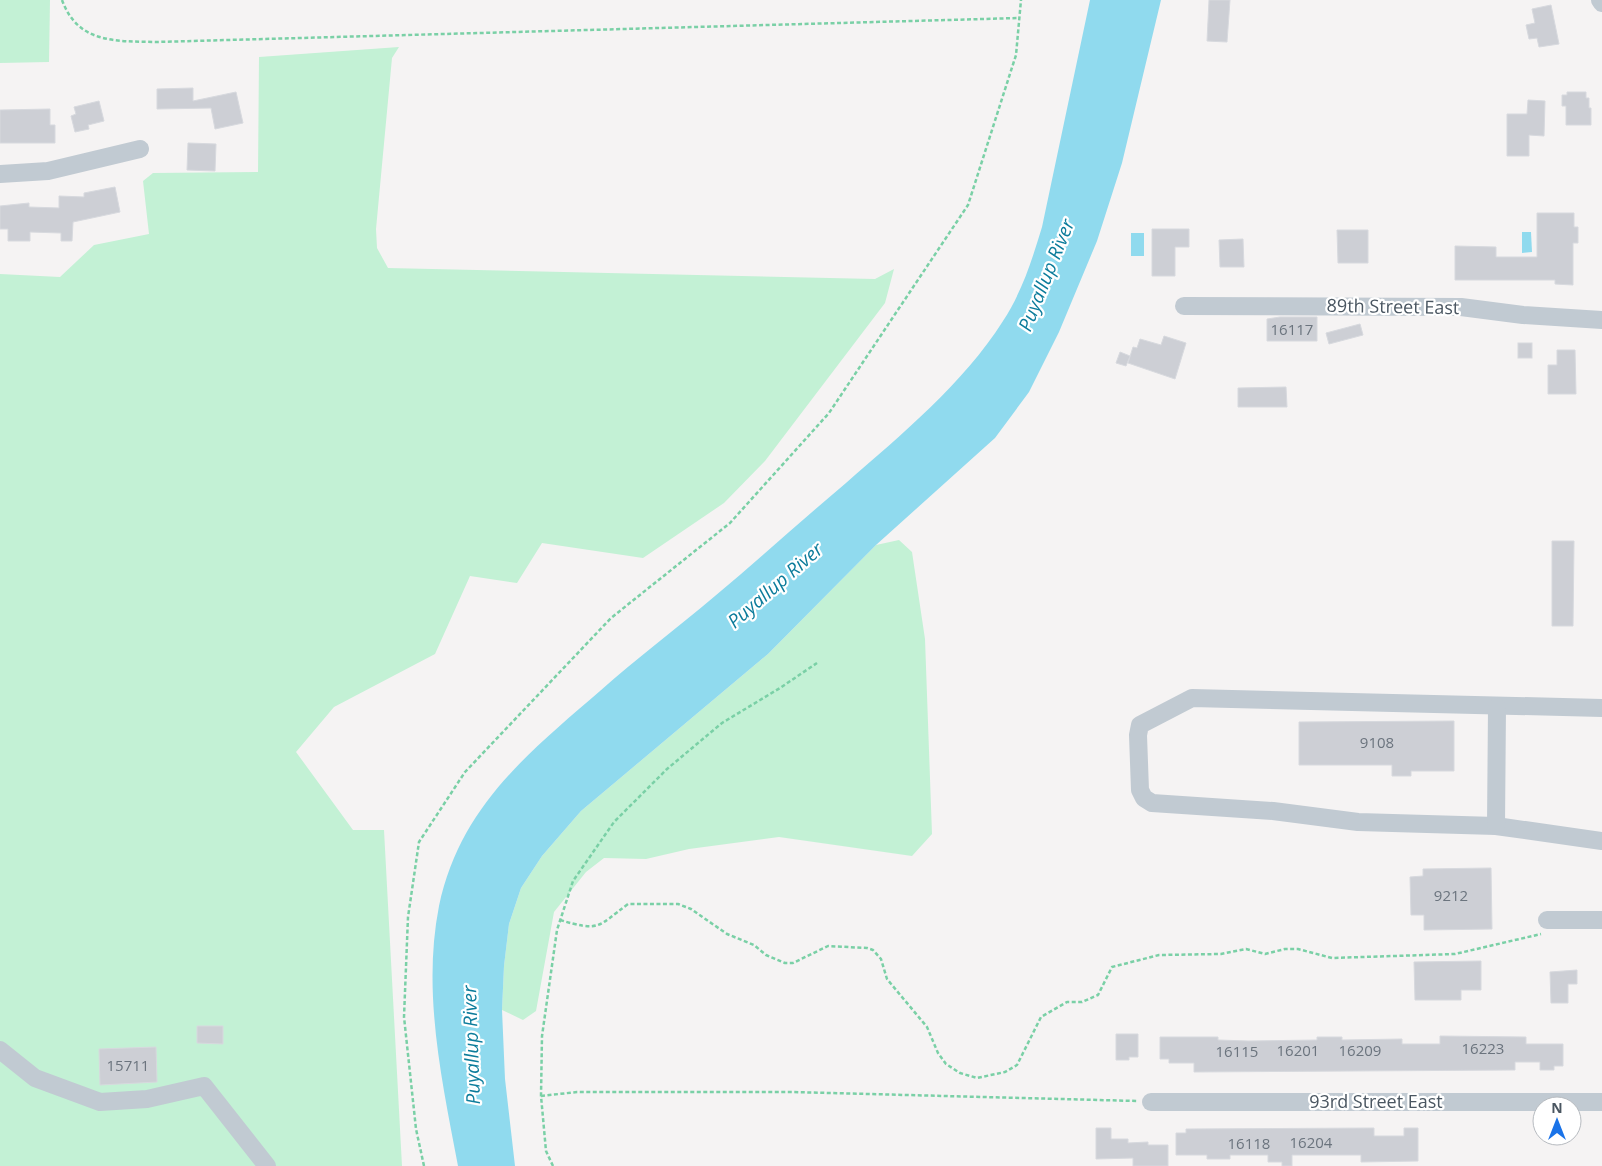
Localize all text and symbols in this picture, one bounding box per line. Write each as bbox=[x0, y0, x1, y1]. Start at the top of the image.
water label: Puyallup River bbox=[1012, 214, 1081, 335]
street label: 89th Street East bbox=[1326, 293, 1460, 319]
house number: 16117 bbox=[1271, 319, 1313, 339]
water label: Puyallup River bbox=[722, 535, 830, 634]
house number: 9108 bbox=[1360, 732, 1394, 752]
house number: 9212 bbox=[1434, 885, 1468, 905]
water label: Puyallup River bbox=[456, 984, 486, 1105]
house number: 16223 bbox=[1462, 1038, 1504, 1058]
house number: 16201 bbox=[1277, 1040, 1319, 1060]
house number: 16209 bbox=[1339, 1040, 1381, 1060]
house number: 16115 bbox=[1216, 1041, 1258, 1061]
house number: 15711 bbox=[107, 1055, 149, 1075]
street label: 93rd Street East bbox=[1309, 1089, 1443, 1113]
north arrow bbox=[1532, 1096, 1582, 1146]
text: N bbox=[1551, 1098, 1563, 1117]
house number: 16204 bbox=[1290, 1132, 1333, 1152]
house number: 16118 bbox=[1228, 1133, 1270, 1153]

